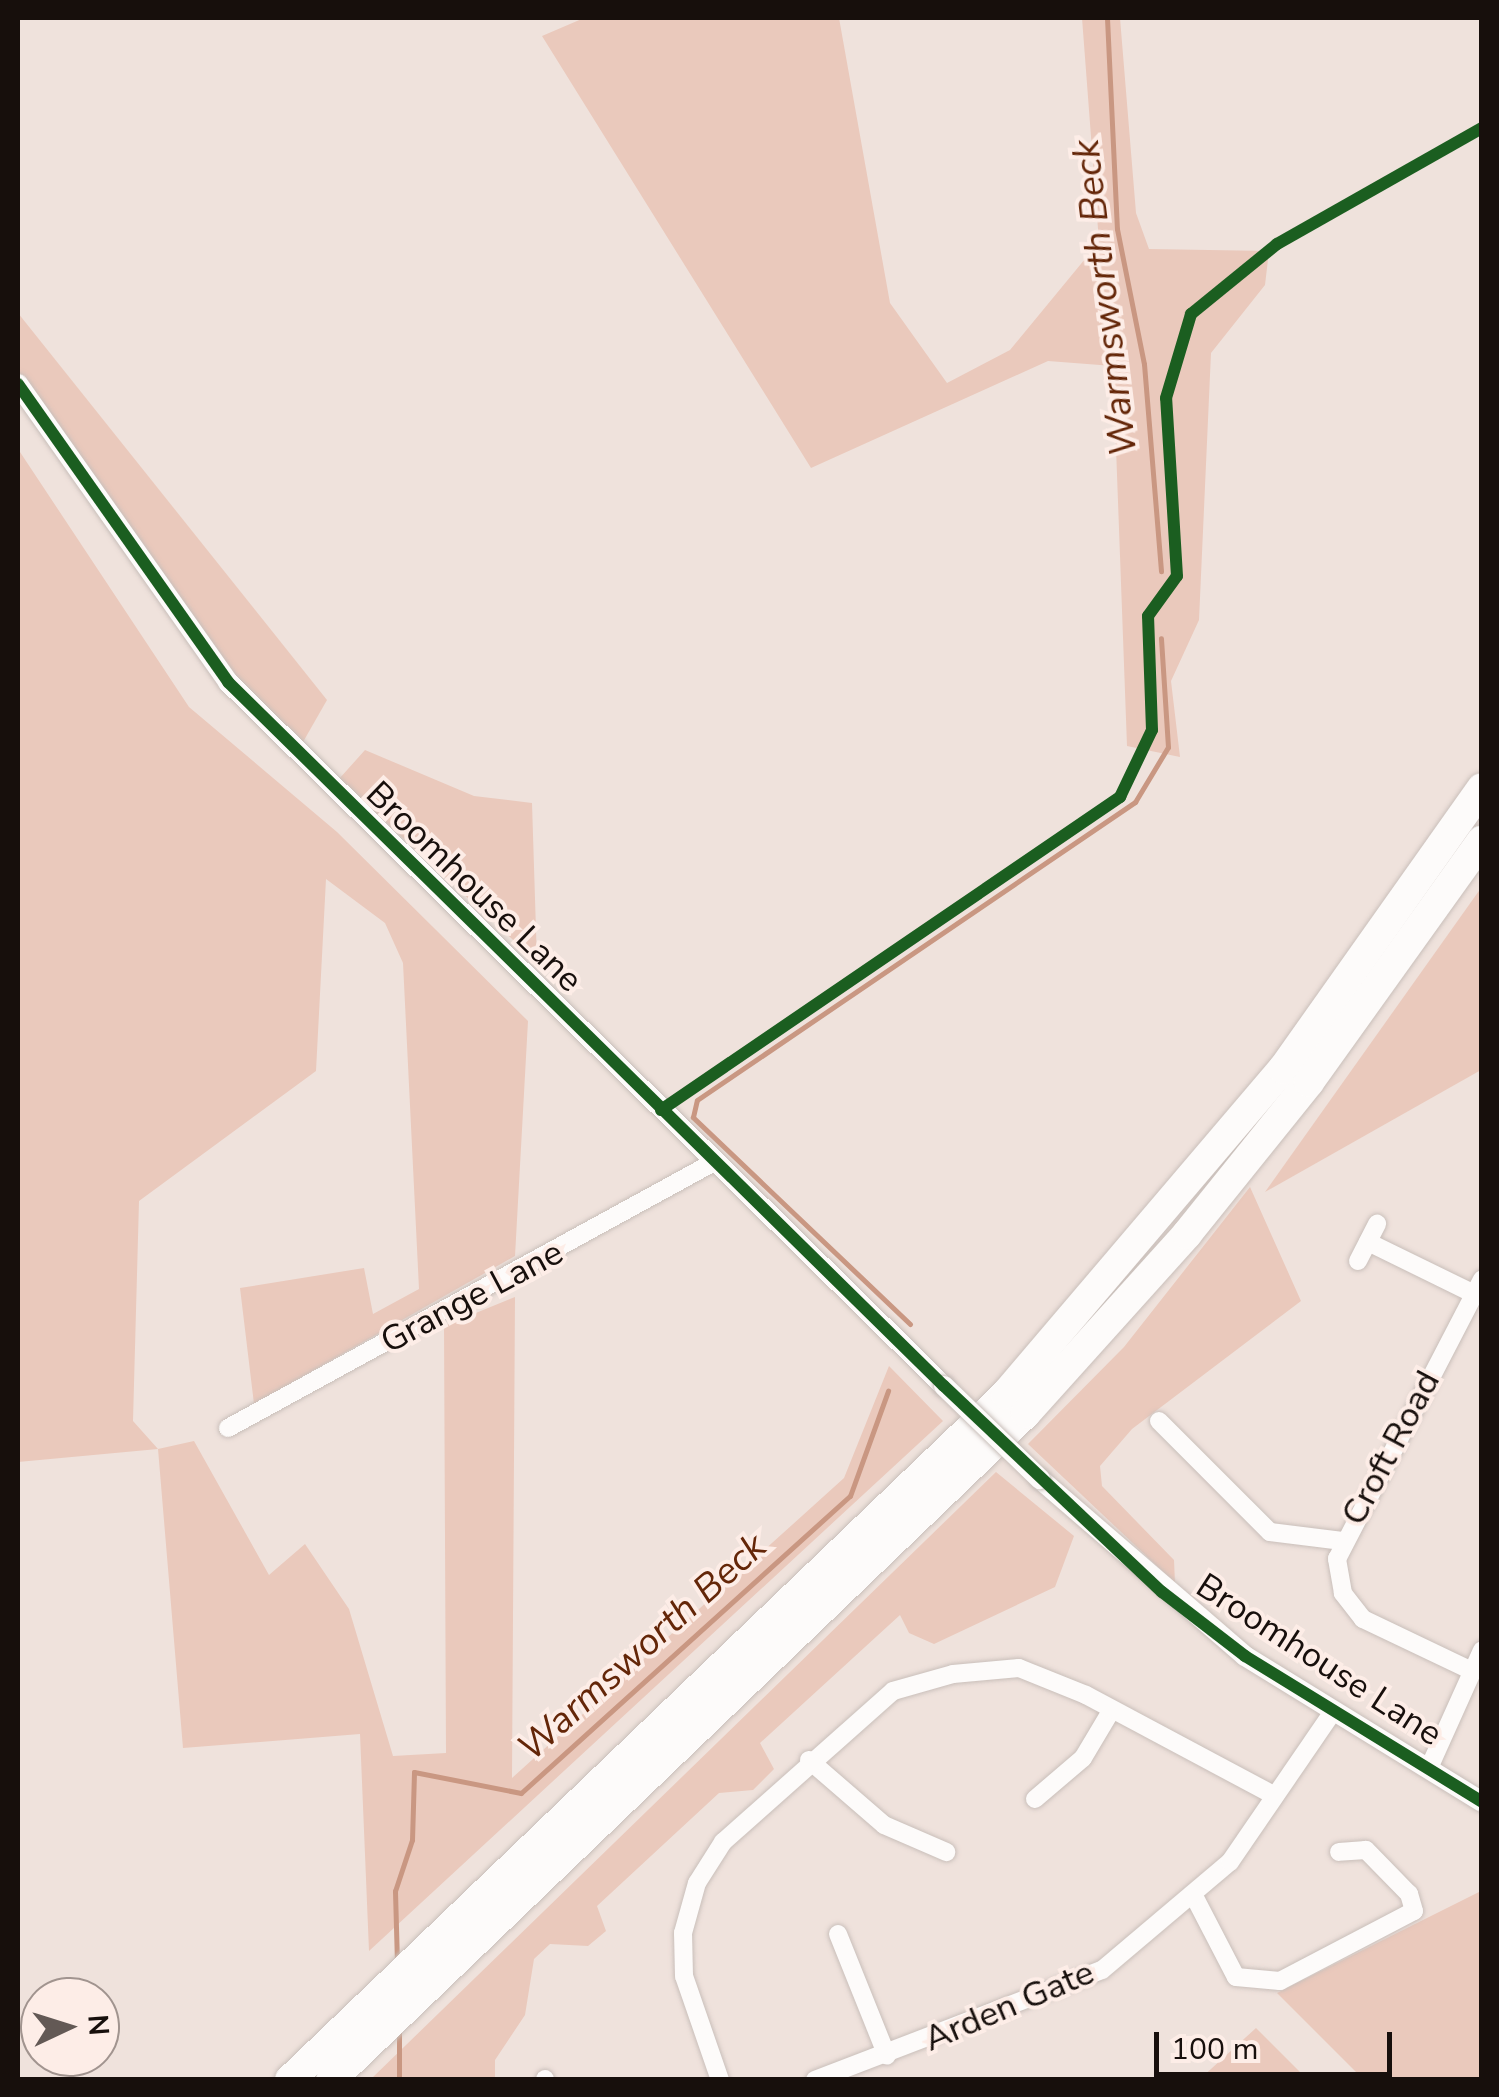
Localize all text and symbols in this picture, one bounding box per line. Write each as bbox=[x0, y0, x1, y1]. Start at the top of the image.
water label: Warmsworth Beck bbox=[1063, 137, 1147, 459]
street label: Broomhouse Lane bbox=[357, 773, 591, 1001]
street label: Grange Lane bbox=[374, 1231, 570, 1363]
street label: Croft Road bbox=[1333, 1364, 1449, 1532]
water label: Warmsworth Beck bbox=[508, 1524, 776, 1770]
street label: Broomhouse Lane bbox=[1188, 1565, 1450, 1755]
street label: Arden Gate bbox=[918, 1951, 1100, 2061]
north arrow bbox=[20, 1977, 120, 2077]
scale bar bbox=[1159, 2012, 1396, 2074]
text: N bbox=[78, 2013, 118, 2037]
text: 100 m bbox=[1171, 2029, 1258, 2070]

